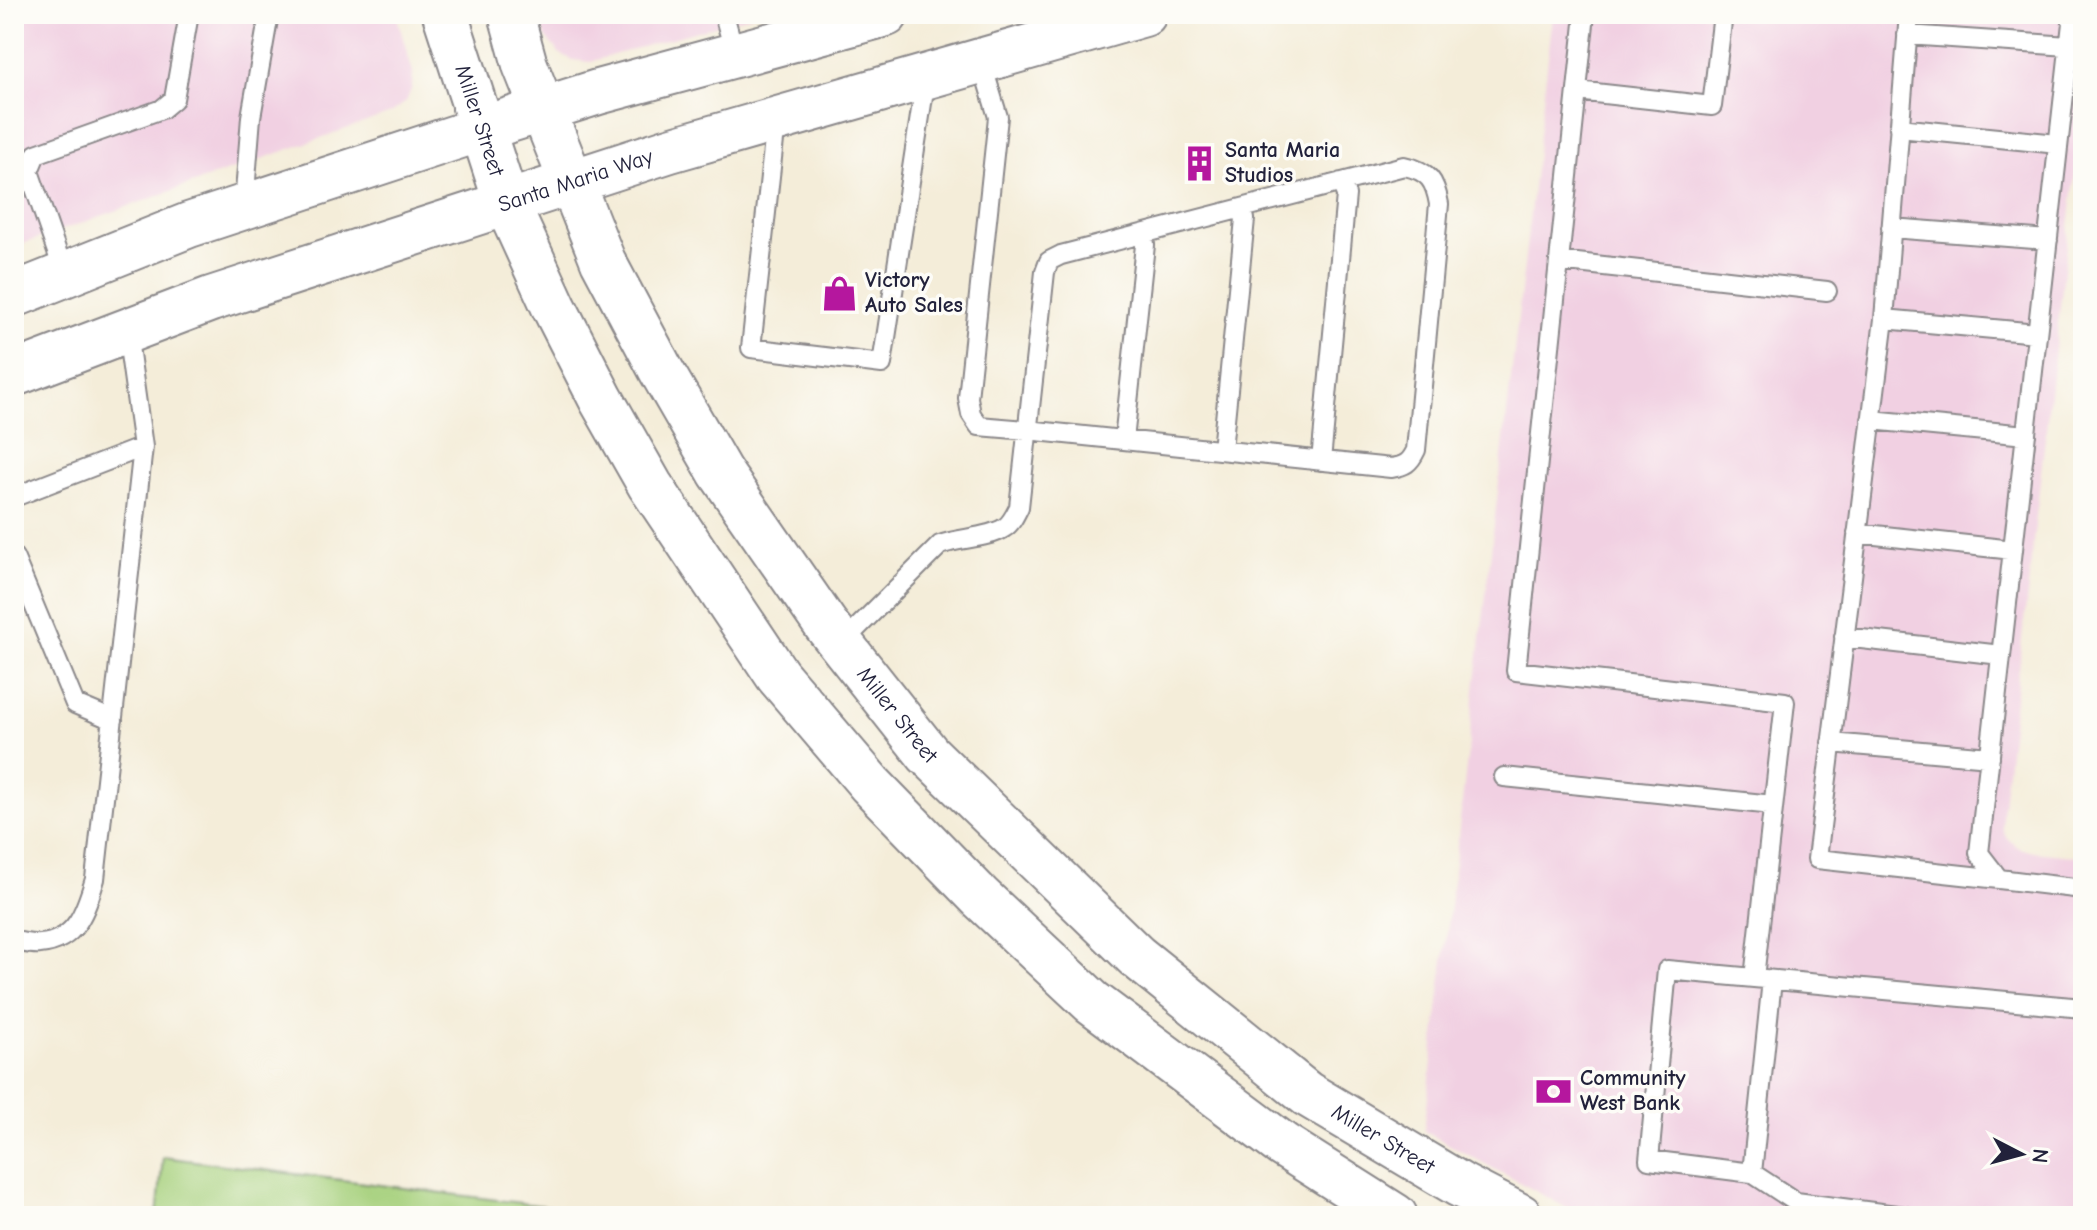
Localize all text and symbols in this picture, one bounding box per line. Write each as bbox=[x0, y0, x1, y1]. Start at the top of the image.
street label: Miller Street bbox=[449, 62, 510, 180]
place label: Santa Maria Studios bbox=[1225, 137, 1340, 188]
street label: Santa Maria Way bbox=[495, 143, 656, 218]
building icon: Santa Maria Studios bbox=[1180, 144, 1218, 182]
place label: Victory Auto Sales bbox=[865, 267, 963, 318]
shop icon: Victory Auto Sales bbox=[820, 274, 858, 312]
street label: Miller Street bbox=[851, 662, 943, 769]
place label: Community West Bank bbox=[1580, 1065, 1687, 1116]
bank icon: Community West Bank bbox=[1535, 1072, 1573, 1110]
street label: Miller Street bbox=[1327, 1099, 1440, 1180]
north arrow bbox=[1981, 1114, 2061, 1194]
text: N bbox=[2026, 1147, 2054, 1164]

